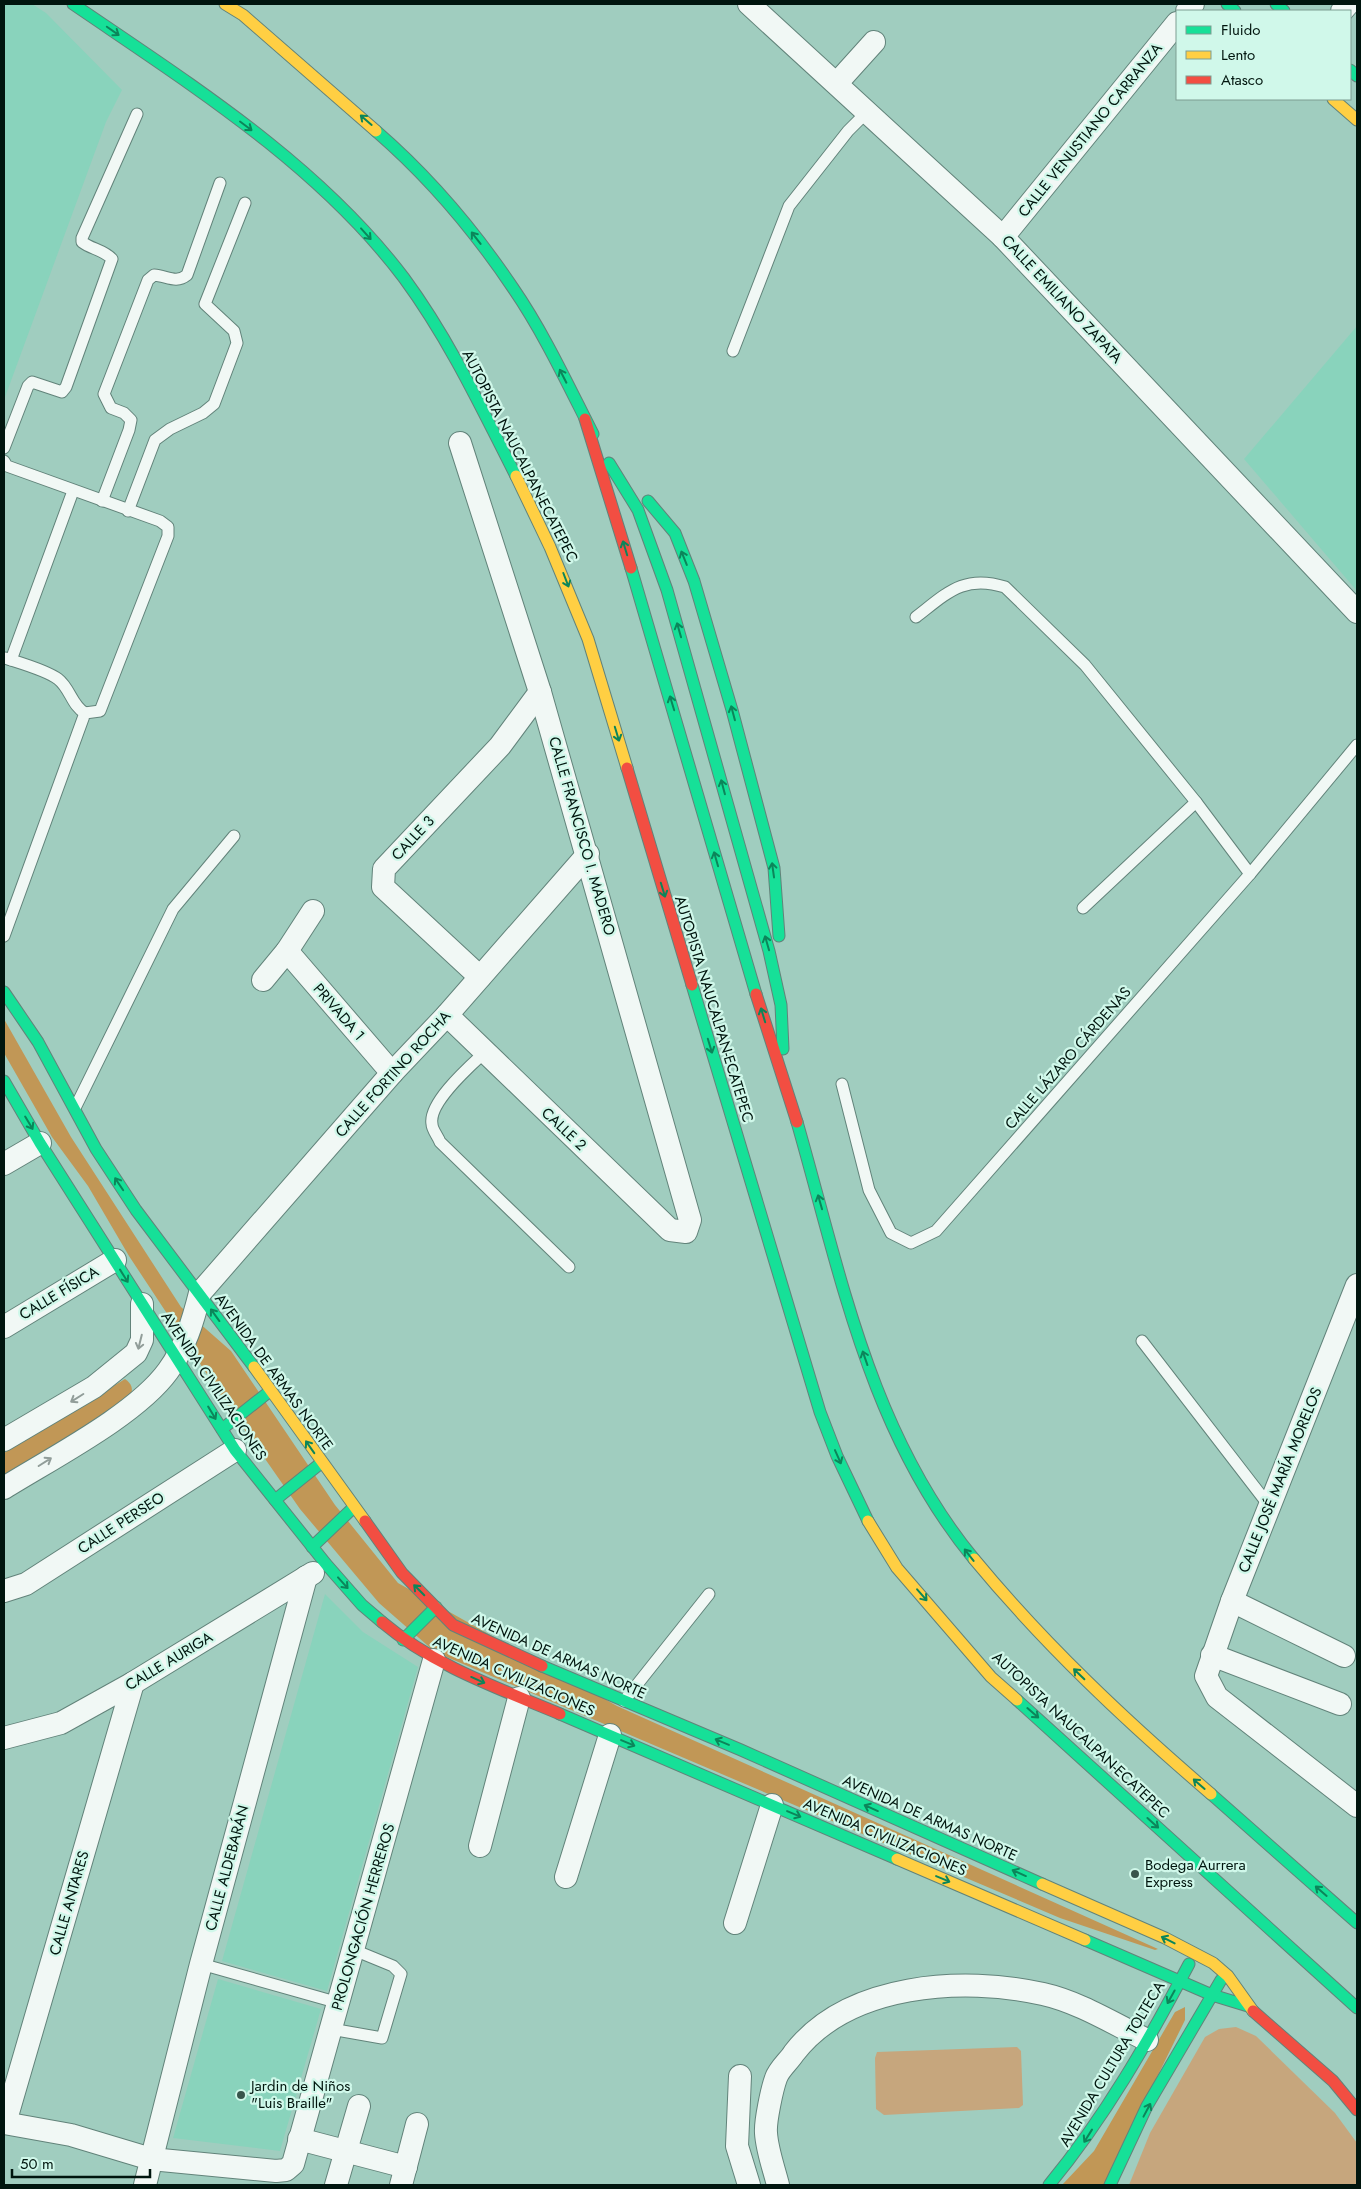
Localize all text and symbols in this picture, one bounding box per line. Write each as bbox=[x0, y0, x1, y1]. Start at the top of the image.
legend bbox=[1176, 10, 1351, 100]
text: Fluido bbox=[1221, 19, 1260, 41]
one-way arrow bbox=[106, 26, 120, 36]
street label: CALLE VENUSTIANO CARRANZA bbox=[1013, 38, 1167, 222]
text: Lento bbox=[1221, 44, 1255, 66]
text: Atasco bbox=[1221, 69, 1263, 91]
one-way arrow bbox=[359, 114, 372, 126]
one-way arrow bbox=[239, 120, 252, 131]
one-way arrow bbox=[360, 228, 372, 241]
street label: CALLE EMILIANO ZAPATA bbox=[997, 230, 1127, 368]
one-way arrow bbox=[471, 232, 482, 245]
street label: AUTOPISTA NAUCALPAN-ECATEPEC bbox=[457, 346, 583, 566]
one-way arrow bbox=[558, 368, 568, 383]
one-way arrow bbox=[620, 540, 629, 556]
one-way arrow bbox=[679, 551, 689, 566]
one-way arrow bbox=[562, 572, 571, 587]
one-way arrow bbox=[673, 623, 683, 639]
one-way arrow bbox=[666, 696, 676, 712]
one-way arrow bbox=[727, 705, 737, 721]
one-way arrow bbox=[612, 726, 622, 742]
street label: CALLE FRANCISCO I. MADERO bbox=[543, 734, 621, 938]
one-way arrow bbox=[718, 779, 727, 795]
street label: CALLE 3 bbox=[386, 811, 440, 865]
one-way arrow bbox=[711, 852, 721, 868]
one-way arrow bbox=[768, 863, 778, 879]
one-way arrow bbox=[659, 882, 669, 898]
street label: AUTOPISTA NAUCALPAN-ECATEPEC bbox=[669, 893, 759, 1125]
one-way arrow bbox=[761, 936, 771, 952]
street label: PRIVADA 1 bbox=[308, 979, 370, 1045]
street label: CALLE LÁZARO CÁRDENAS bbox=[1000, 982, 1136, 1134]
street label: CALLE FORTINO ROCHA bbox=[330, 1006, 456, 1142]
one-way arrow bbox=[757, 1008, 767, 1024]
one-way arrow bbox=[705, 1037, 715, 1053]
street label: CALLE 2 bbox=[536, 1102, 592, 1156]
one-way arrow bbox=[24, 1116, 34, 1130]
one-way arrow bbox=[114, 1178, 124, 1192]
one-way arrow bbox=[814, 1194, 824, 1210]
street label: CALLE FÍSICA bbox=[15, 1261, 103, 1325]
one-way arrow bbox=[120, 1268, 130, 1282]
street label: AVENIDA DE ARMAS NORTE bbox=[210, 1289, 338, 1455]
street label: AVENIDA CIVILIZACIONES bbox=[156, 1307, 272, 1465]
one-way arrow bbox=[210, 1308, 220, 1322]
one-way arrow bbox=[135, 1334, 144, 1350]
one-way arrow bbox=[860, 1351, 869, 1366]
street label: CALLE JOSÉ MARÍA MORELOS bbox=[1233, 1384, 1327, 1576]
one-way arrow bbox=[70, 1393, 84, 1403]
one-way arrow bbox=[207, 1405, 217, 1419]
one-way arrow bbox=[305, 1440, 315, 1454]
one-way arrow bbox=[833, 1449, 843, 1464]
one-way arrow bbox=[38, 1457, 52, 1467]
street label: CALLE PERSEO bbox=[73, 1487, 169, 1559]
one-way arrow bbox=[963, 1549, 974, 1562]
one-way arrow bbox=[337, 1576, 349, 1589]
one-way arrow bbox=[413, 1584, 425, 1596]
one-way arrow bbox=[916, 1589, 927, 1602]
street label: AVENIDA DE ARMAS NORTE bbox=[468, 1607, 650, 1705]
street label: CALLE AURIGA bbox=[121, 1626, 217, 1696]
street label: AVENIDA CIVILIZACIONES bbox=[429, 1630, 599, 1722]
street label: AUTOPISTA NAUCALPAN-ECATEPEC bbox=[987, 1647, 1175, 1823]
one-way arrow bbox=[1073, 1669, 1085, 1681]
one-way arrow bbox=[470, 1676, 485, 1686]
one-way arrow bbox=[1027, 1707, 1040, 1719]
one-way arrow bbox=[715, 1737, 730, 1747]
one-way arrow bbox=[620, 1739, 635, 1748]
street label: AVENIDA DE ARMAS NORTE bbox=[839, 1769, 1021, 1867]
one-way arrow bbox=[1192, 1778, 1205, 1790]
street label: AVENIDA CIVILIZACIONES bbox=[800, 1793, 970, 1881]
one-way arrow bbox=[864, 1802, 879, 1812]
street label: CALLE ALDEBARÁN bbox=[200, 1803, 254, 1933]
one-way arrow bbox=[786, 1810, 801, 1820]
one-way arrow bbox=[1147, 1817, 1160, 1828]
street label: PROLONGACIÓN HERREROS bbox=[326, 1821, 400, 2013]
street label: CALLE ANTARES bbox=[44, 1848, 94, 1958]
place label: Bodega Aurrera Express bbox=[1145, 1854, 1246, 1893]
one-way arrow bbox=[1012, 1868, 1027, 1878]
marker: Bodega Aurrera Express bbox=[1129, 1868, 1141, 1880]
one-way arrow bbox=[935, 1874, 950, 1884]
one-way arrow bbox=[1314, 1885, 1327, 1897]
one-way arrow bbox=[1160, 1934, 1175, 1944]
street label: AVENIDA CULTURA TOLTECA bbox=[1054, 1977, 1170, 2151]
one-way arrow bbox=[1166, 1989, 1176, 2003]
place label: Jardin de Niños "Luis Braille" bbox=[249, 2075, 350, 2114]
marker: Jardin de Niños "Luis Braille" bbox=[235, 2089, 247, 2101]
one-way arrow bbox=[1143, 2103, 1152, 2118]
one-way arrow bbox=[1083, 2129, 1093, 2143]
scale bar bbox=[12, 2146, 150, 2178]
text: 50 m bbox=[20, 2153, 54, 2175]

